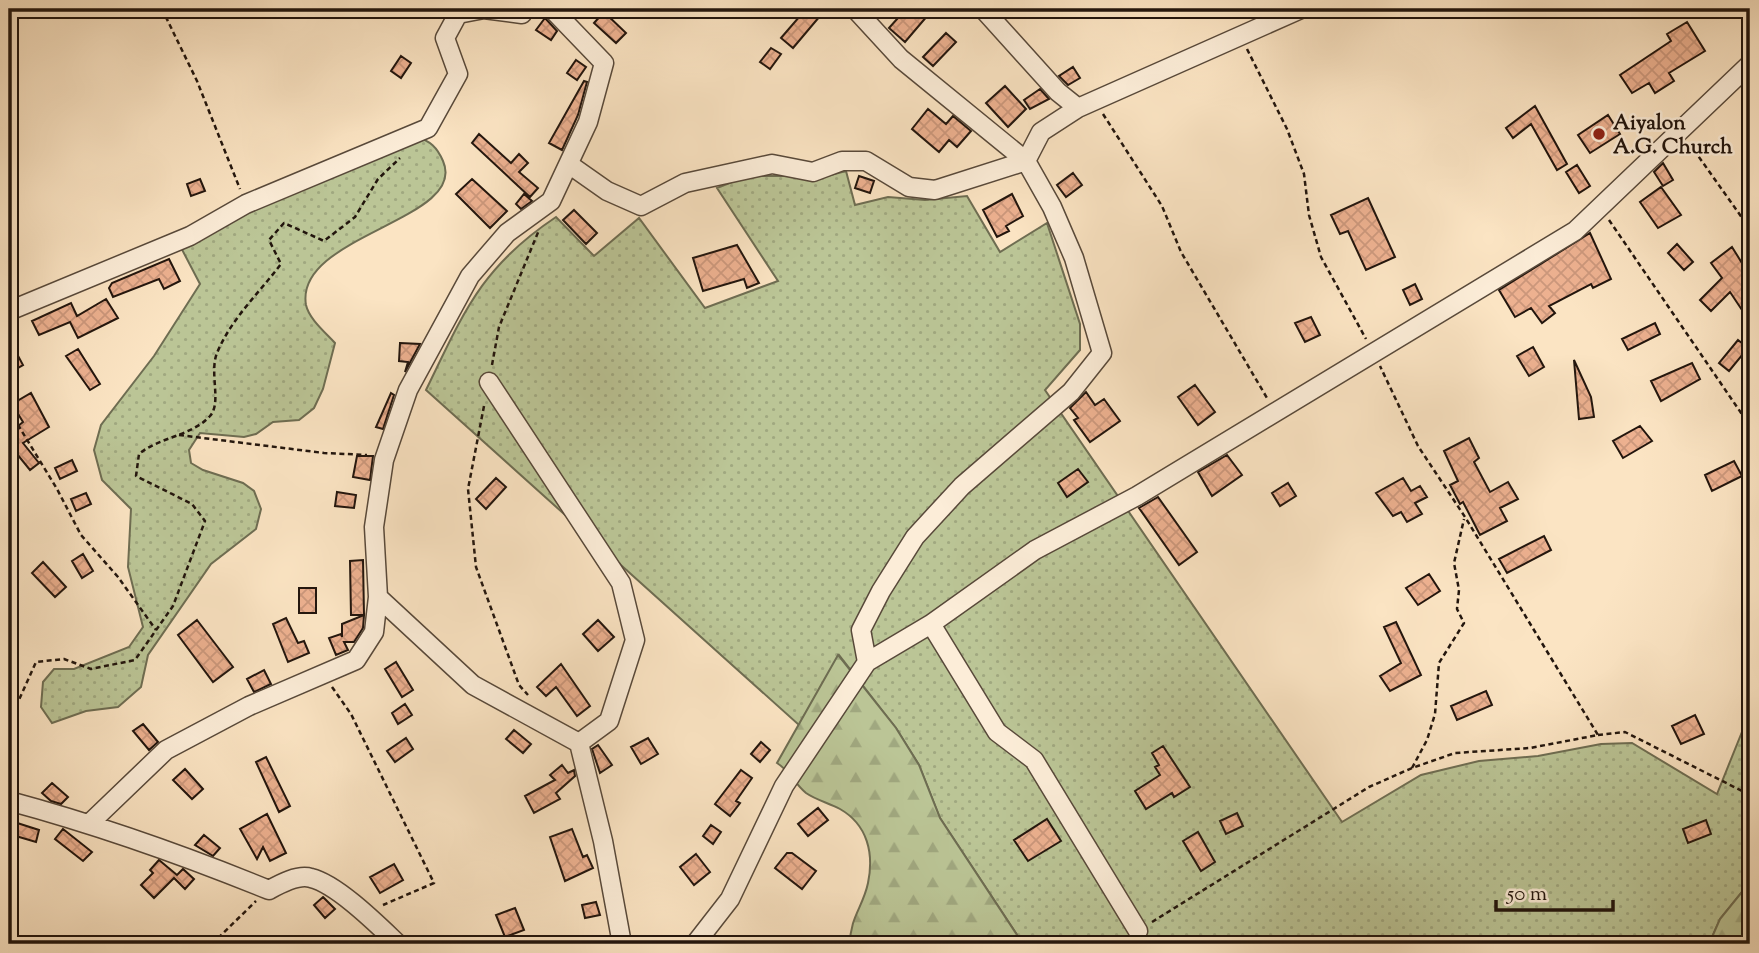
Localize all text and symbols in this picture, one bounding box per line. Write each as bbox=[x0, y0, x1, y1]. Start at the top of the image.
place label: Aiyalon A.G. Church bbox=[1613, 109, 1733, 163]
marker: Aiyalon A.G. Church bbox=[1591, 126, 1607, 142]
scale bar bbox=[1496, 869, 1614, 913]
text: 50 m bbox=[1506, 880, 1547, 910]

